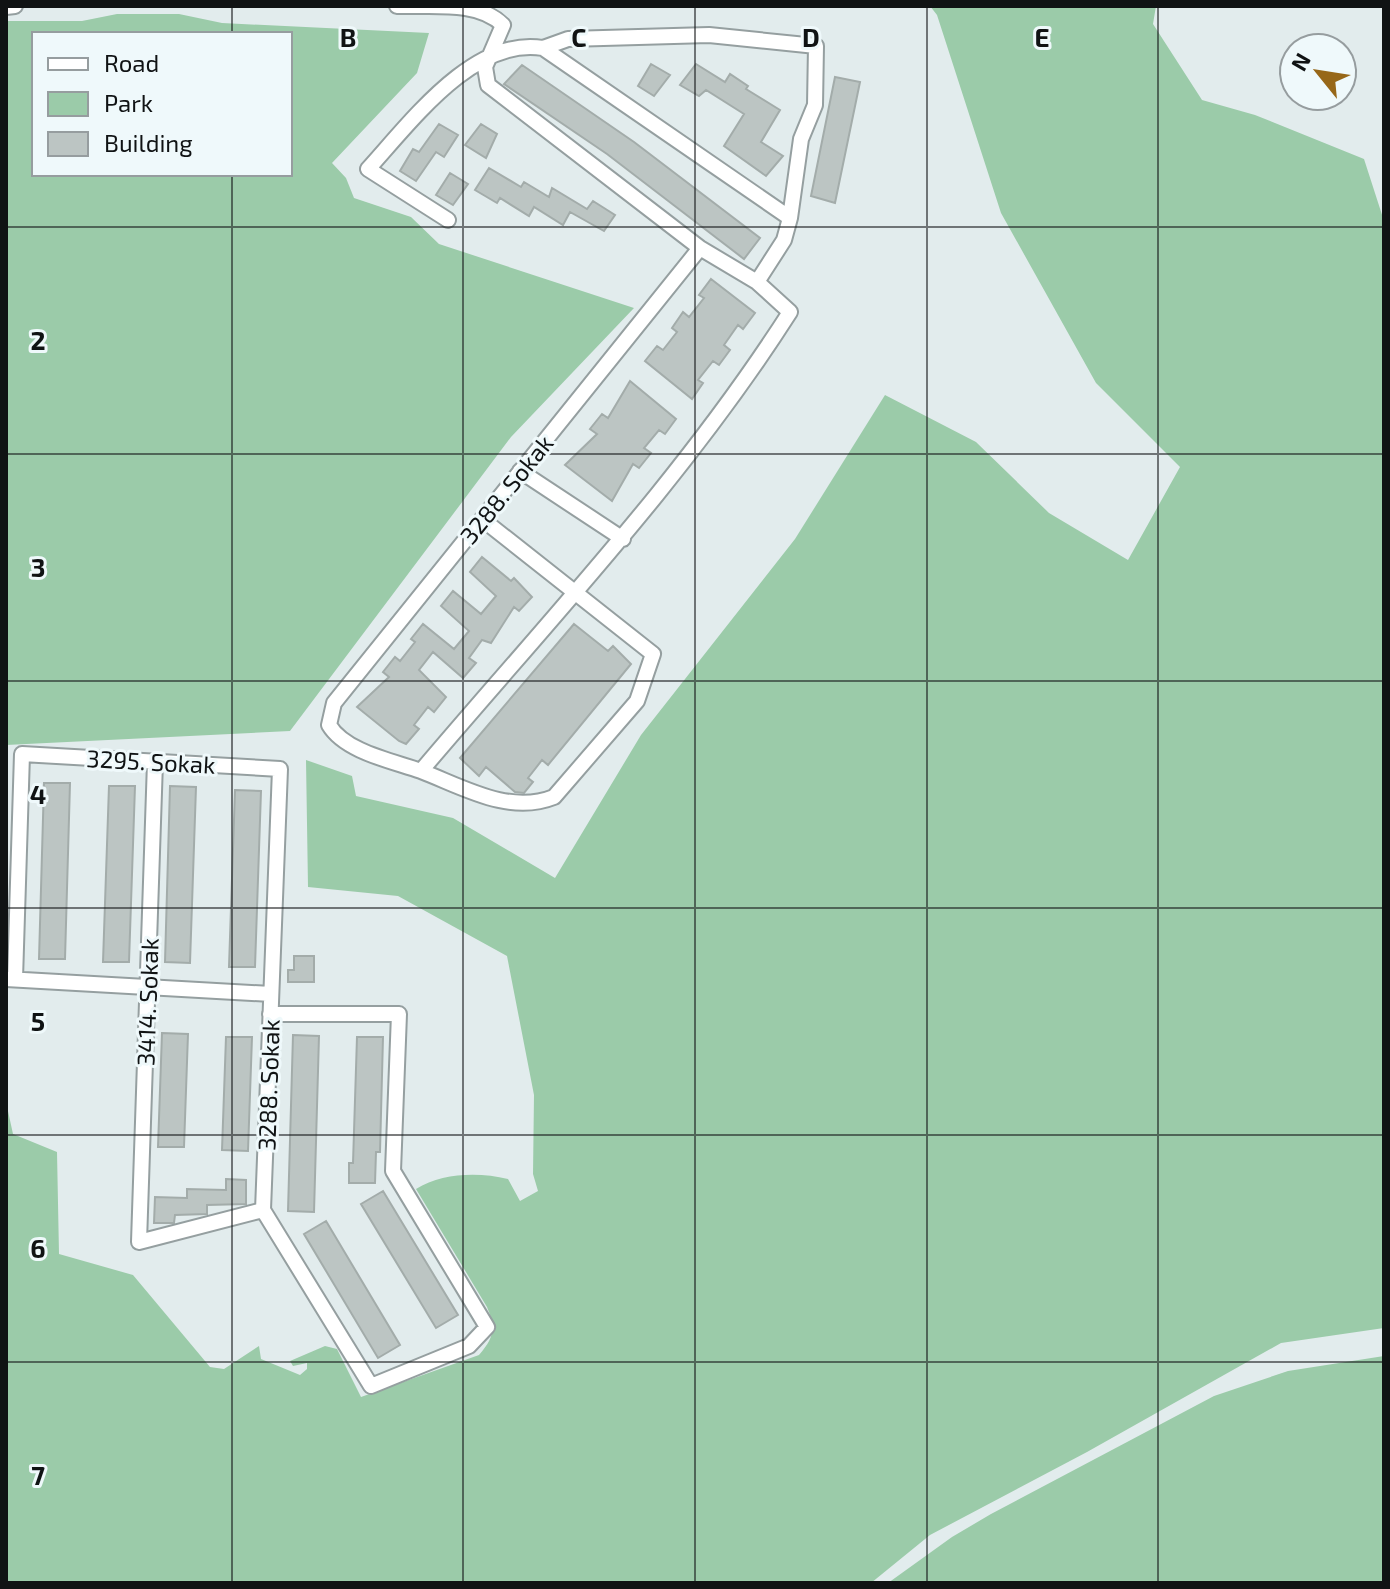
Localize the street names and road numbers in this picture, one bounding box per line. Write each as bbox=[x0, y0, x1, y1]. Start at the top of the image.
street label: 3288. Sokak bbox=[453, 429, 559, 549]
street label: 3295. Sokak bbox=[86, 743, 216, 779]
street label: 3414. Sokak bbox=[130, 938, 164, 1066]
street label: 3288. Sokak bbox=[251, 1019, 285, 1151]

